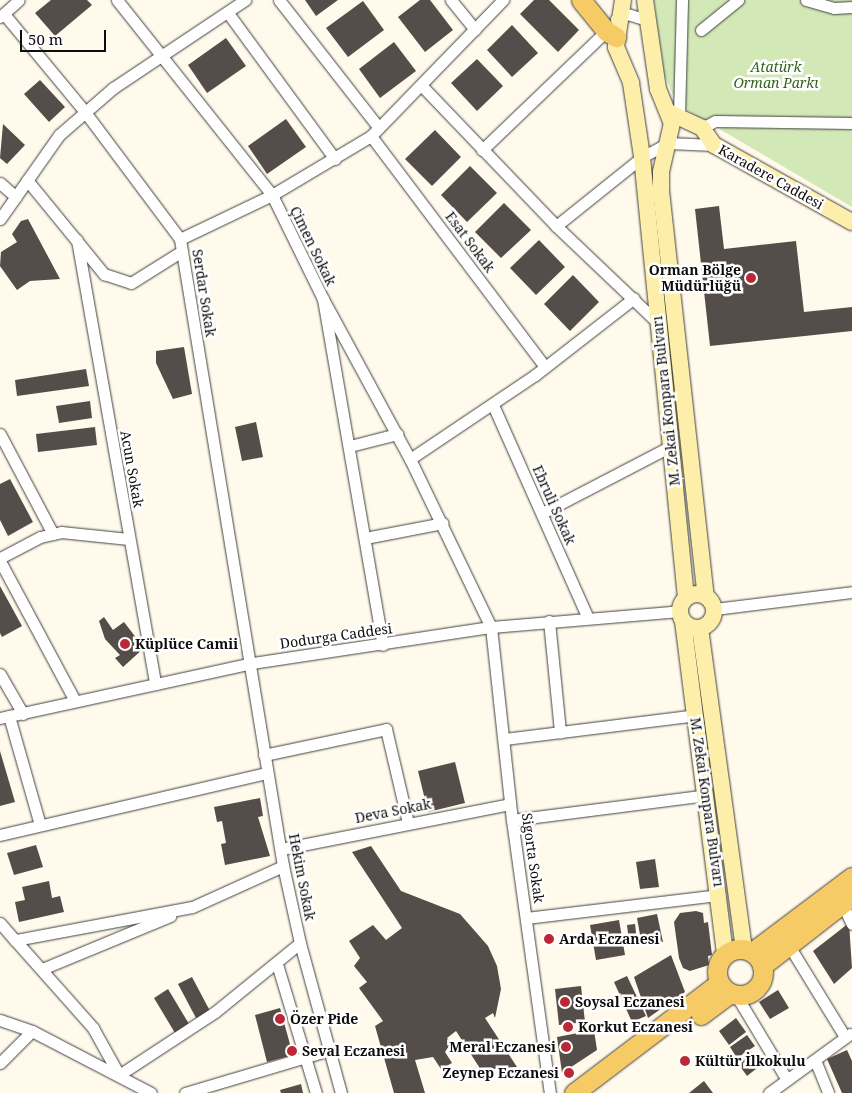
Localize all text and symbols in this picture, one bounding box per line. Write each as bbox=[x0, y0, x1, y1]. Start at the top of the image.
scale bar bbox=[22, 20, 109, 52]
text: 50 m bbox=[28, 29, 63, 49]
park label: Atatürk Orman Parkı bbox=[733, 59, 819, 92]
street label: Karadere Caddesi bbox=[715, 141, 827, 213]
street label: Çimen Sokak bbox=[287, 203, 339, 289]
street label: Esat Sokak bbox=[442, 208, 498, 276]
street label: Serdar Sokak bbox=[189, 248, 219, 338]
place label: Orman Bölge Müdürlüğü bbox=[649, 262, 741, 294]
marker: Orman Bölge Müdürlüğü bbox=[745, 272, 757, 284]
street label: M. Zekai Konpara Bulvarı bbox=[649, 315, 683, 487]
street label: Acun Sokak bbox=[117, 429, 147, 509]
street label: Ebruli Sokak bbox=[529, 463, 579, 547]
street label: Dodurga Caddesi bbox=[279, 620, 393, 652]
place label: Küplüce Camii bbox=[135, 636, 238, 652]
marker: Küplüce Camii bbox=[119, 638, 131, 650]
street label: M. Zekai Konpara Bulvarı bbox=[687, 716, 727, 888]
street label: Deva Sokak bbox=[353, 795, 433, 827]
street label: Sigorta Sokak bbox=[518, 812, 548, 904]
street label: Hekim Sokak bbox=[285, 832, 319, 922]
place label: Arda Eczanesi bbox=[559, 931, 659, 947]
marker: Arda Eczanesi bbox=[543, 933, 555, 945]
place label: Soysal Eczanesi bbox=[575, 994, 685, 1010]
marker: Soysal Eczanesi bbox=[559, 996, 571, 1008]
place label: Özer Pide bbox=[290, 1011, 358, 1027]
marker: Özer Pide bbox=[274, 1013, 286, 1025]
place label: Korkut Eczanesi bbox=[578, 1019, 693, 1035]
marker: Korkut Eczanesi bbox=[562, 1021, 574, 1033]
place label: Meral Eczanesi bbox=[449, 1039, 556, 1055]
marker: Meral Eczanesi bbox=[560, 1041, 572, 1053]
place label: Seval Eczanesi bbox=[302, 1043, 405, 1059]
marker: Seval Eczanesi bbox=[286, 1045, 298, 1057]
place label: Kültür İlkokulu bbox=[695, 1053, 806, 1069]
marker: Kültür İlkokulu bbox=[679, 1055, 691, 1067]
place label: Zeynep Eczanesi bbox=[442, 1065, 559, 1081]
marker: Zeynep Eczanesi bbox=[563, 1067, 575, 1079]

